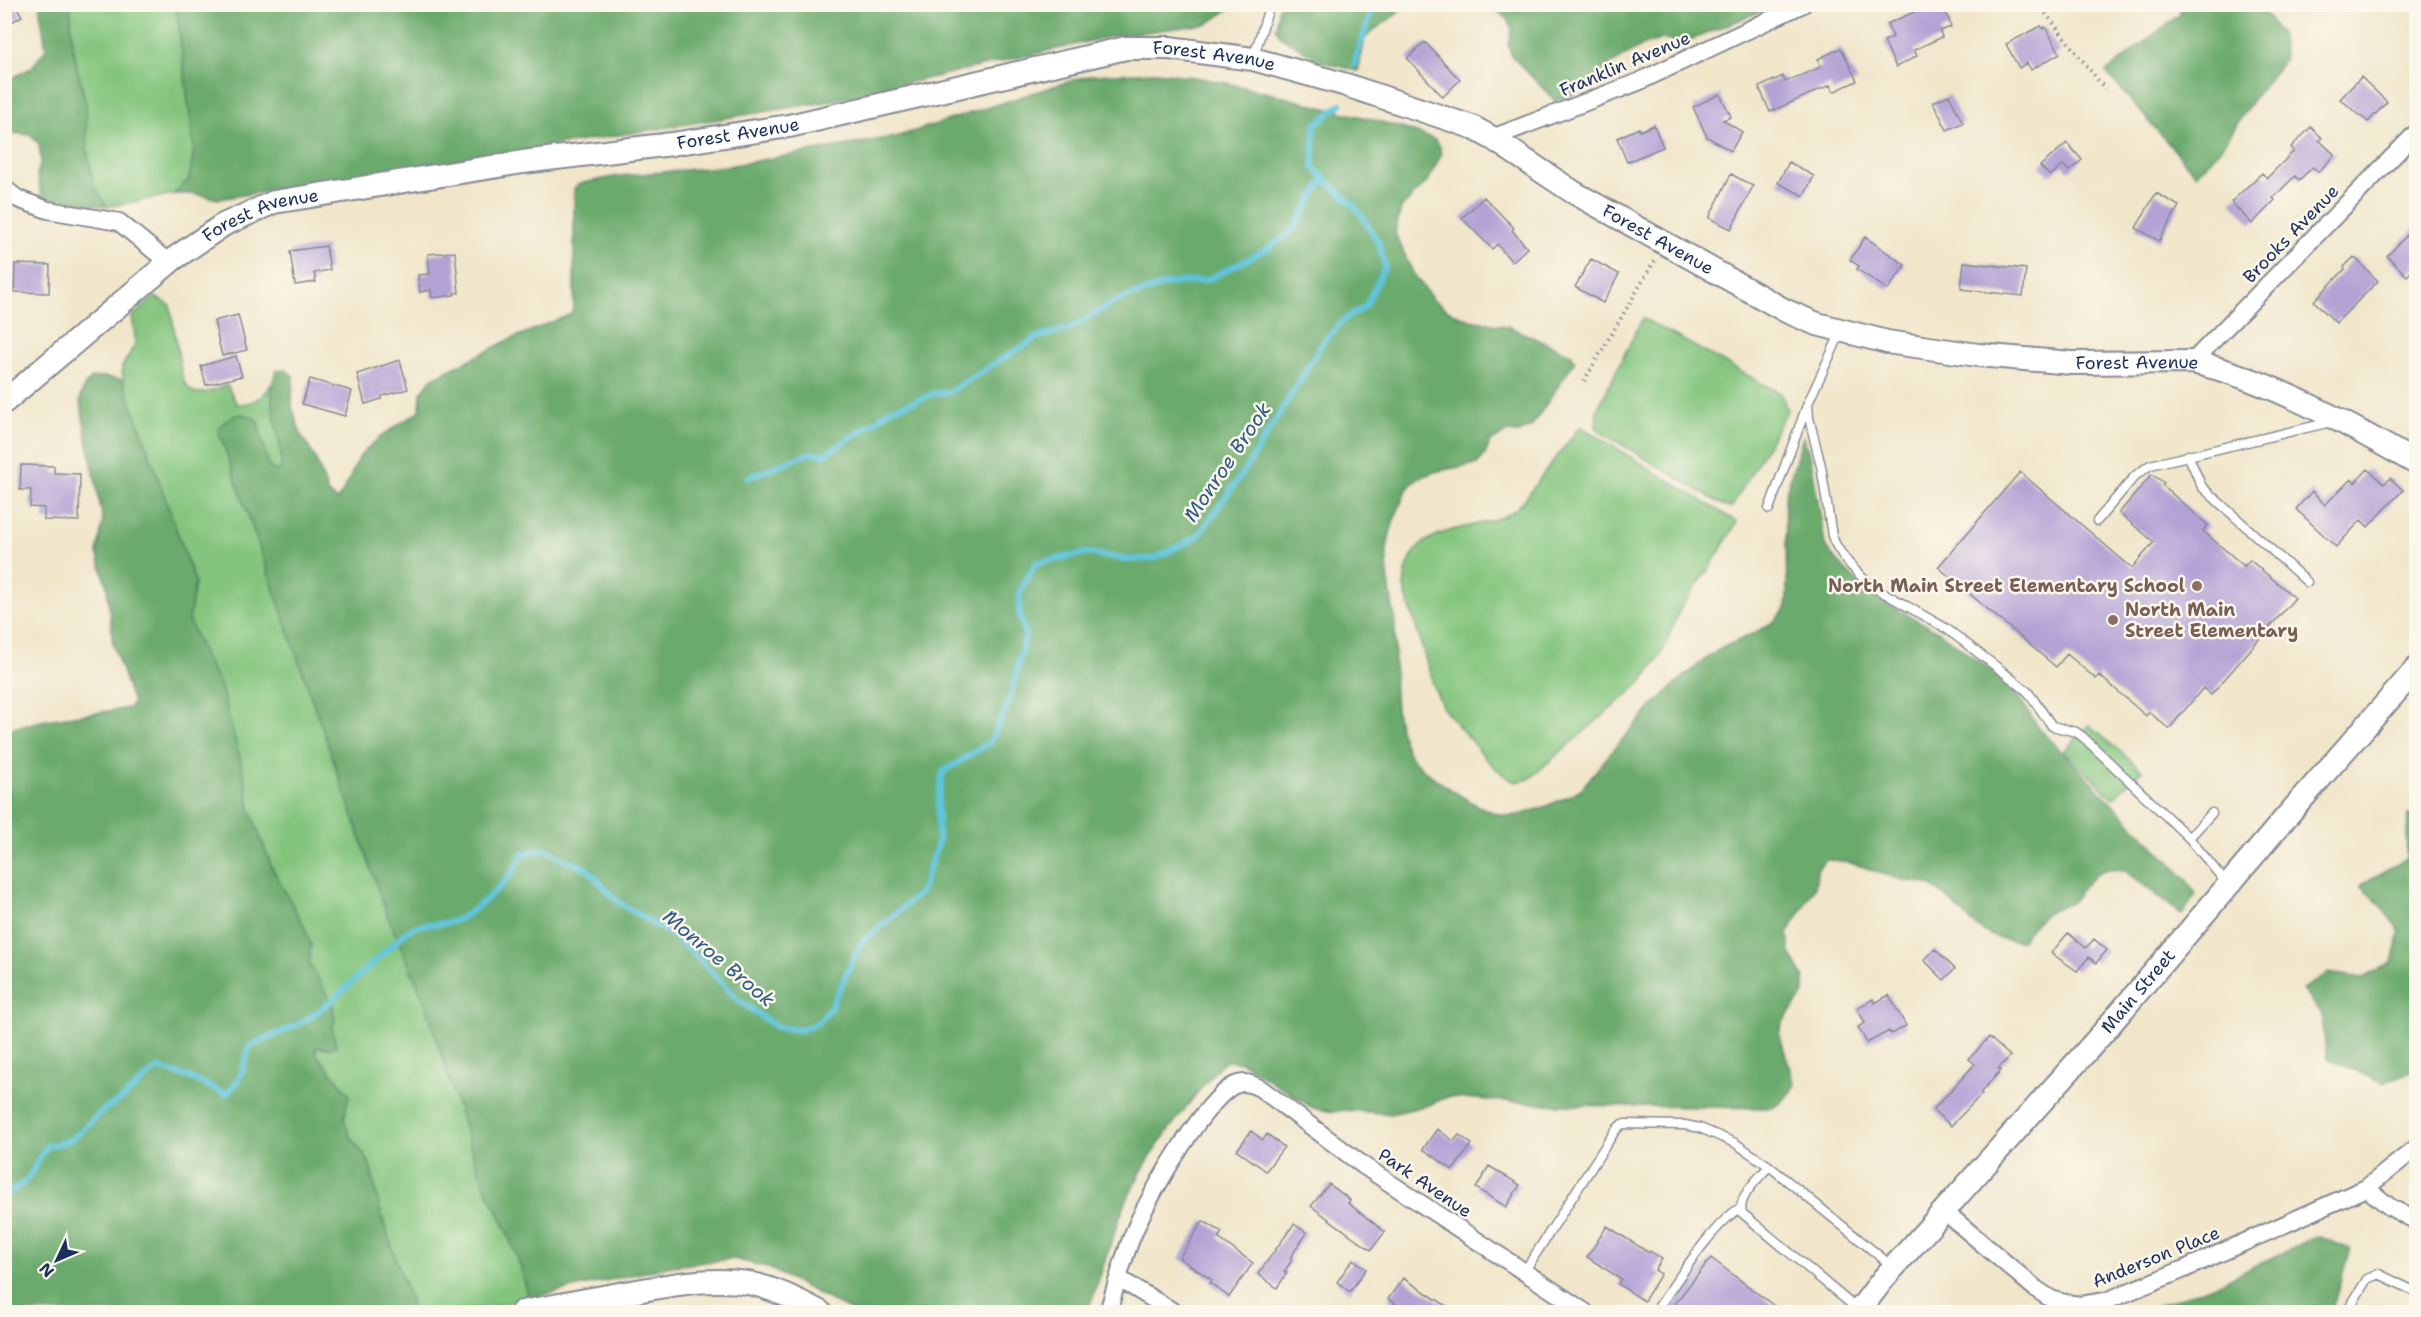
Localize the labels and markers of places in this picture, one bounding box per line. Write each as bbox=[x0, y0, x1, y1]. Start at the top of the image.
place label: North Main Street Elementary School bbox=[1828, 574, 2185, 598]
marker: North Main Street Elementary School bbox=[2190, 579, 2204, 593]
place label: North Main Street Elementary bbox=[2125, 598, 2298, 643]
marker: North Main Street Elementary bbox=[2106, 613, 2120, 627]

